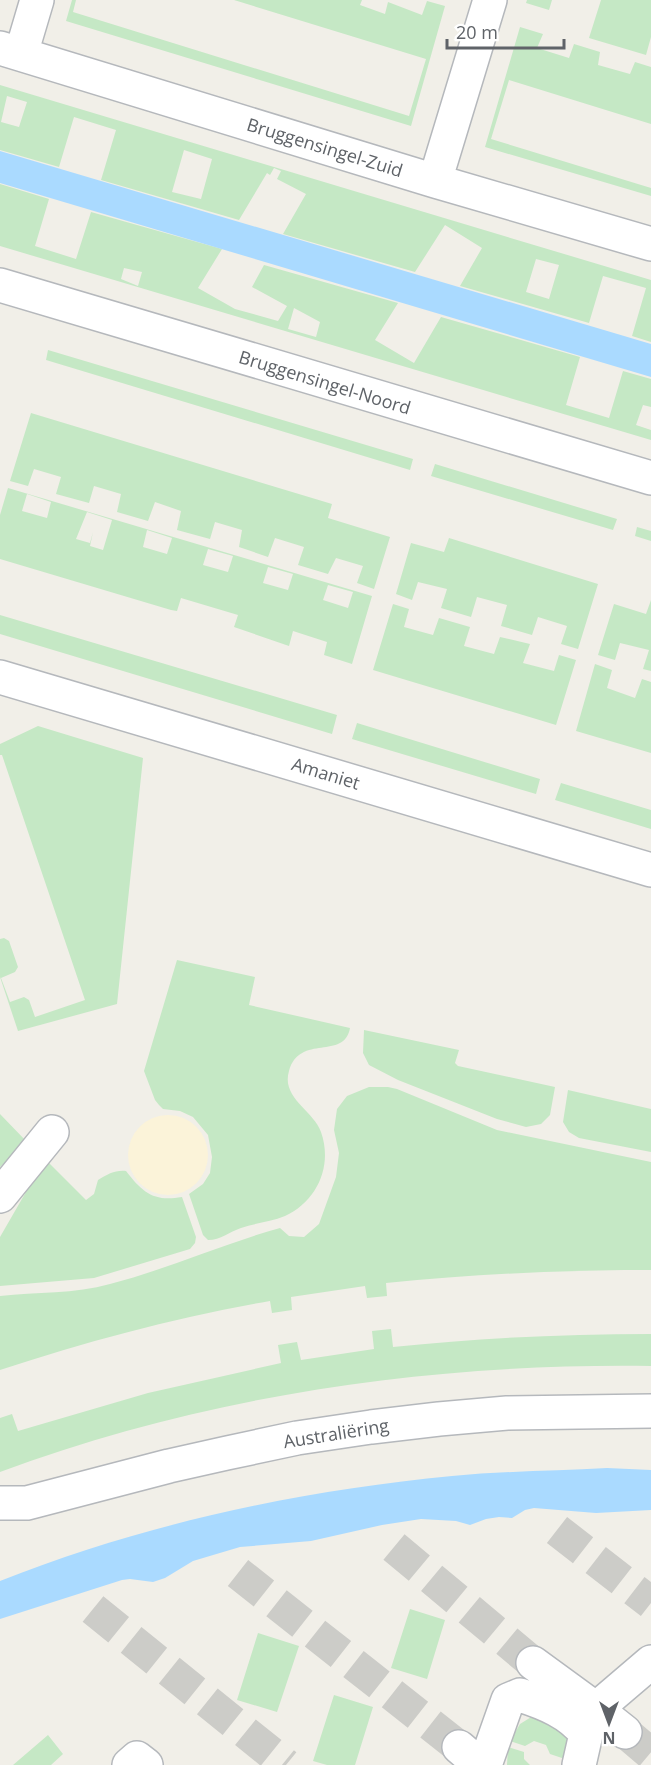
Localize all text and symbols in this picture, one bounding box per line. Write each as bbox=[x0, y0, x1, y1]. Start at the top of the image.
scale bar bbox=[447, 12, 564, 50]
text: 20 m bbox=[456, 20, 498, 44]
street label: Bruggensingel-Zuid bbox=[244, 112, 406, 182]
street label: Bruggensingel-Noord bbox=[236, 344, 414, 420]
street label: Amaniet bbox=[289, 751, 363, 795]
street label: Australiëring bbox=[281, 1413, 391, 1453]
north arrow bbox=[579, 1693, 639, 1753]
text: N bbox=[602, 1727, 616, 1749]

